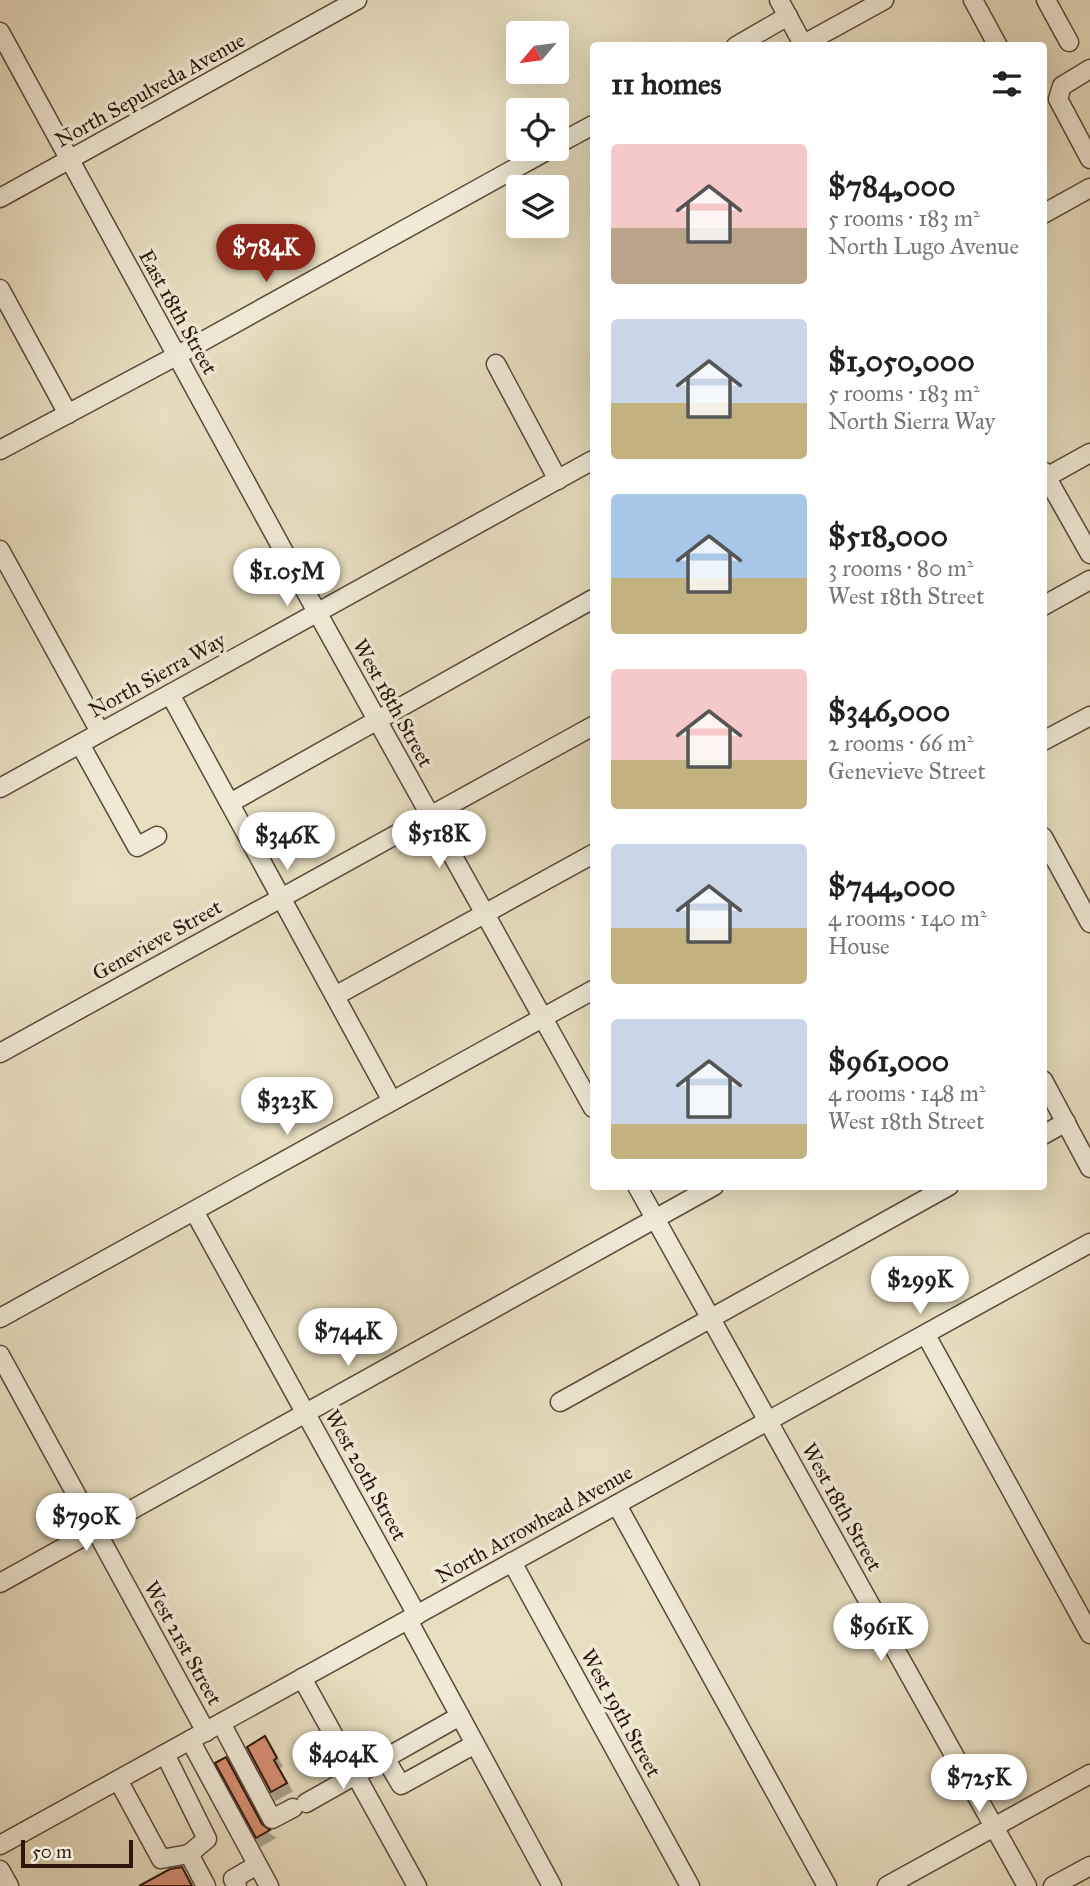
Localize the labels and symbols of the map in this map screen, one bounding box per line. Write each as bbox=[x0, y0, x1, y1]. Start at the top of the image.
north arrow bbox=[506, 21, 569, 84]
street label: North Sepulveda Avenue bbox=[50, 27, 250, 153]
pin: $784K bbox=[217, 224, 315, 284]
street label: East 18th Street bbox=[133, 245, 223, 379]
pin: $1.05M bbox=[230, 548, 344, 608]
street label: North Sierra Way bbox=[84, 626, 231, 723]
street label: West 18th Street bbox=[347, 634, 439, 772]
pin: $518K bbox=[390, 810, 488, 870]
pin: $346K bbox=[238, 812, 336, 872]
street label: Genevieve Street bbox=[88, 893, 227, 986]
pin: $323K bbox=[238, 1078, 336, 1137]
pin: $299K bbox=[871, 1256, 969, 1316]
pin: $744K bbox=[299, 1308, 397, 1368]
street label: West 20th Street bbox=[319, 1405, 413, 1546]
street label: West 18th Street bbox=[796, 1438, 888, 1576]
street label: North Arrowhead Avenue bbox=[431, 1459, 637, 1589]
pin: $790K bbox=[37, 1494, 135, 1553]
street label: West 21st Street bbox=[138, 1576, 228, 1710]
pin: $961K bbox=[832, 1604, 930, 1663]
street label: West 19th Street bbox=[575, 1644, 667, 1782]
pin: $404K bbox=[294, 1732, 392, 1791]
pin: $725K bbox=[930, 1755, 1028, 1814]
scale bar bbox=[21, 1837, 133, 1869]

